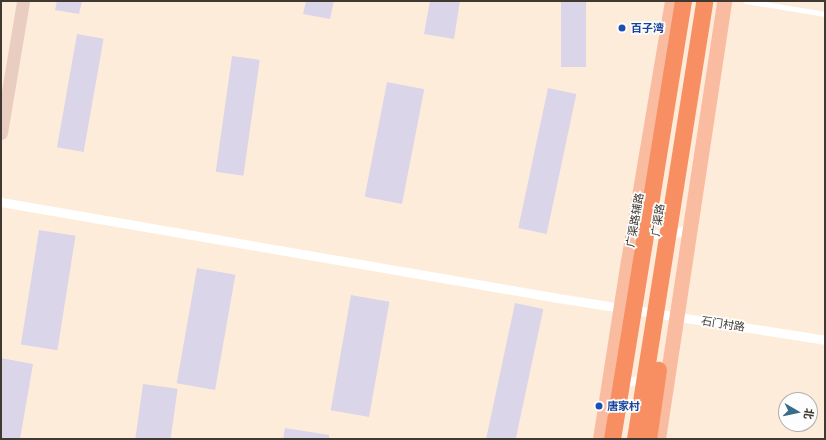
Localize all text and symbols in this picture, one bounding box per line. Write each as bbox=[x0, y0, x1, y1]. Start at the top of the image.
place label: 百子湾 bbox=[631, 21, 664, 35]
marker: 百子湾 bbox=[616, 22, 628, 34]
street label: 广渠路辅路 bbox=[624, 192, 646, 248]
street label: 广渠路 bbox=[649, 203, 667, 237]
street label: 石门村路 bbox=[700, 314, 746, 334]
north arrow bbox=[778, 392, 818, 432]
place label: 唐家村 bbox=[607, 399, 640, 413]
marker: 唐家村 bbox=[594, 401, 604, 411]
text: 北 bbox=[802, 407, 816, 420]

